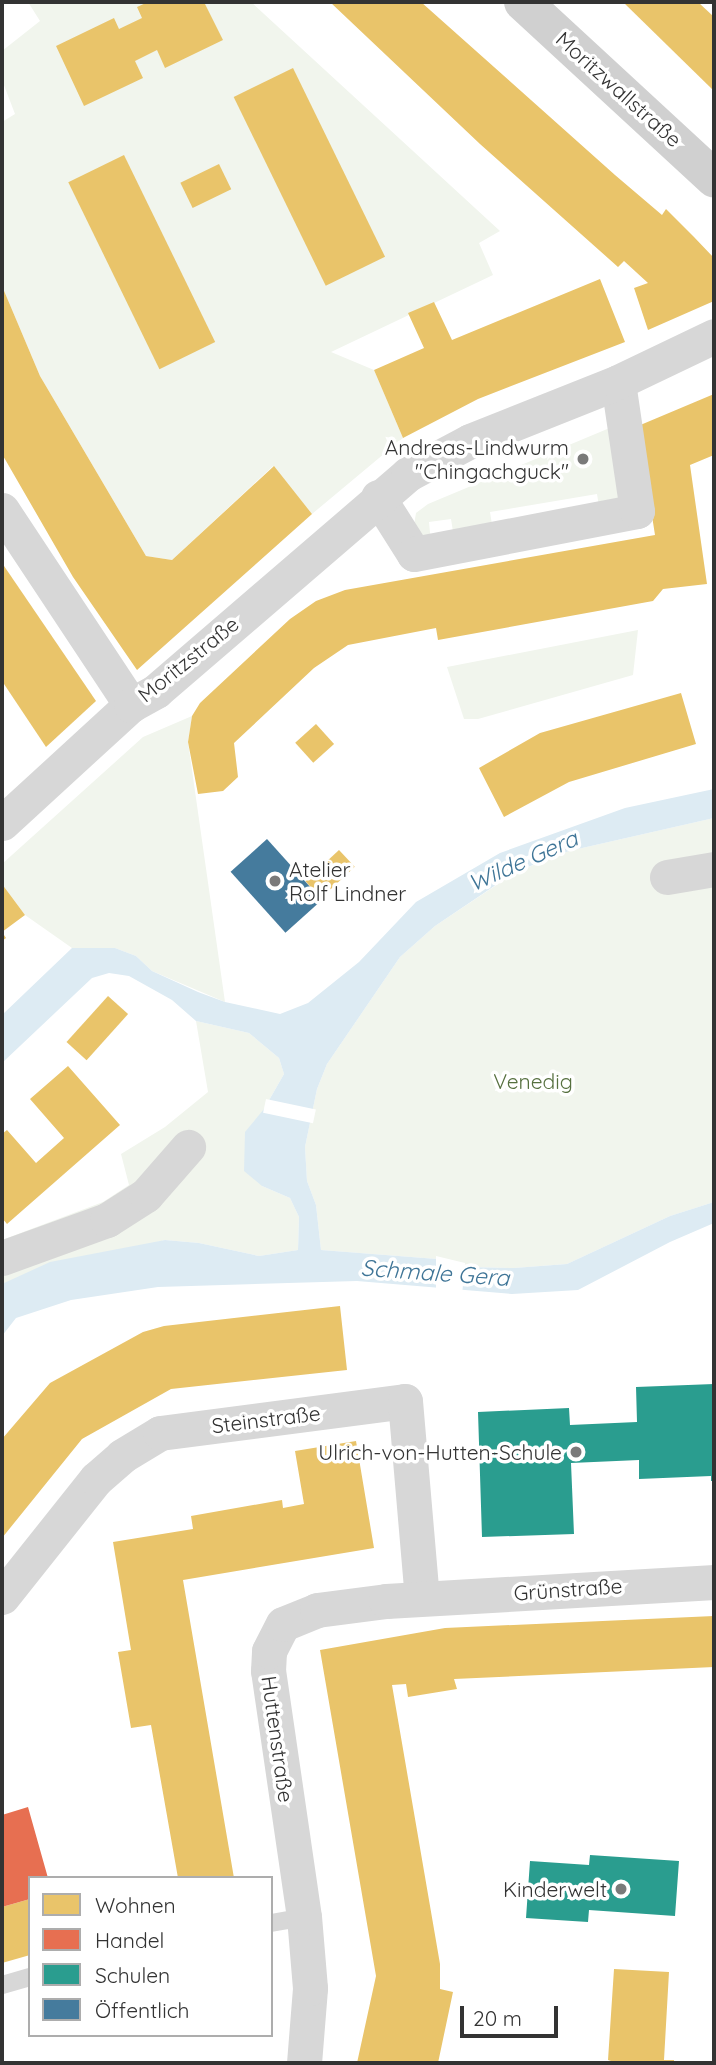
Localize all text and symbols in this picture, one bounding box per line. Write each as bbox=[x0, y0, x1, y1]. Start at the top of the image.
street label: Moritzwallstraße bbox=[551, 26, 687, 152]
place label: Andreas-Lindwurm "Chingachguck" bbox=[385, 434, 569, 484]
marker: Andreas-Lindwurm "Chingachguck" bbox=[575, 451, 591, 467]
street label: Moritzstraße bbox=[133, 611, 243, 707]
water label: Wilde Gera bbox=[464, 825, 582, 897]
place label: Atelier Rolf Lindner bbox=[289, 856, 406, 906]
marker: Atelier Rolf Lindner bbox=[267, 873, 283, 889]
park label: Venedig bbox=[493, 1068, 573, 1094]
water label: Schmale Gera bbox=[360, 1254, 510, 1292]
street label: Steinstraße bbox=[210, 1400, 322, 1438]
place label: Ulrich-von-Hutten-Schule bbox=[318, 1439, 562, 1465]
marker: Ulrich-von-Hutten-Schule bbox=[568, 1444, 584, 1460]
street label: Grünstraße bbox=[513, 1573, 623, 1605]
street label: Huttenstraße bbox=[257, 1674, 299, 1804]
legend bbox=[28, 1876, 273, 2037]
place label: Kinderwelt bbox=[503, 1876, 607, 1902]
marker: Kinderwelt bbox=[613, 1881, 629, 1897]
text: Wohnen bbox=[95, 1892, 176, 1918]
text: Handel bbox=[95, 1927, 164, 1953]
text: Schulen bbox=[95, 1962, 170, 1988]
scale bar bbox=[464, 1992, 562, 2036]
text: Öffentlich bbox=[95, 1997, 189, 2023]
text: 20 m bbox=[473, 2005, 522, 2031]

